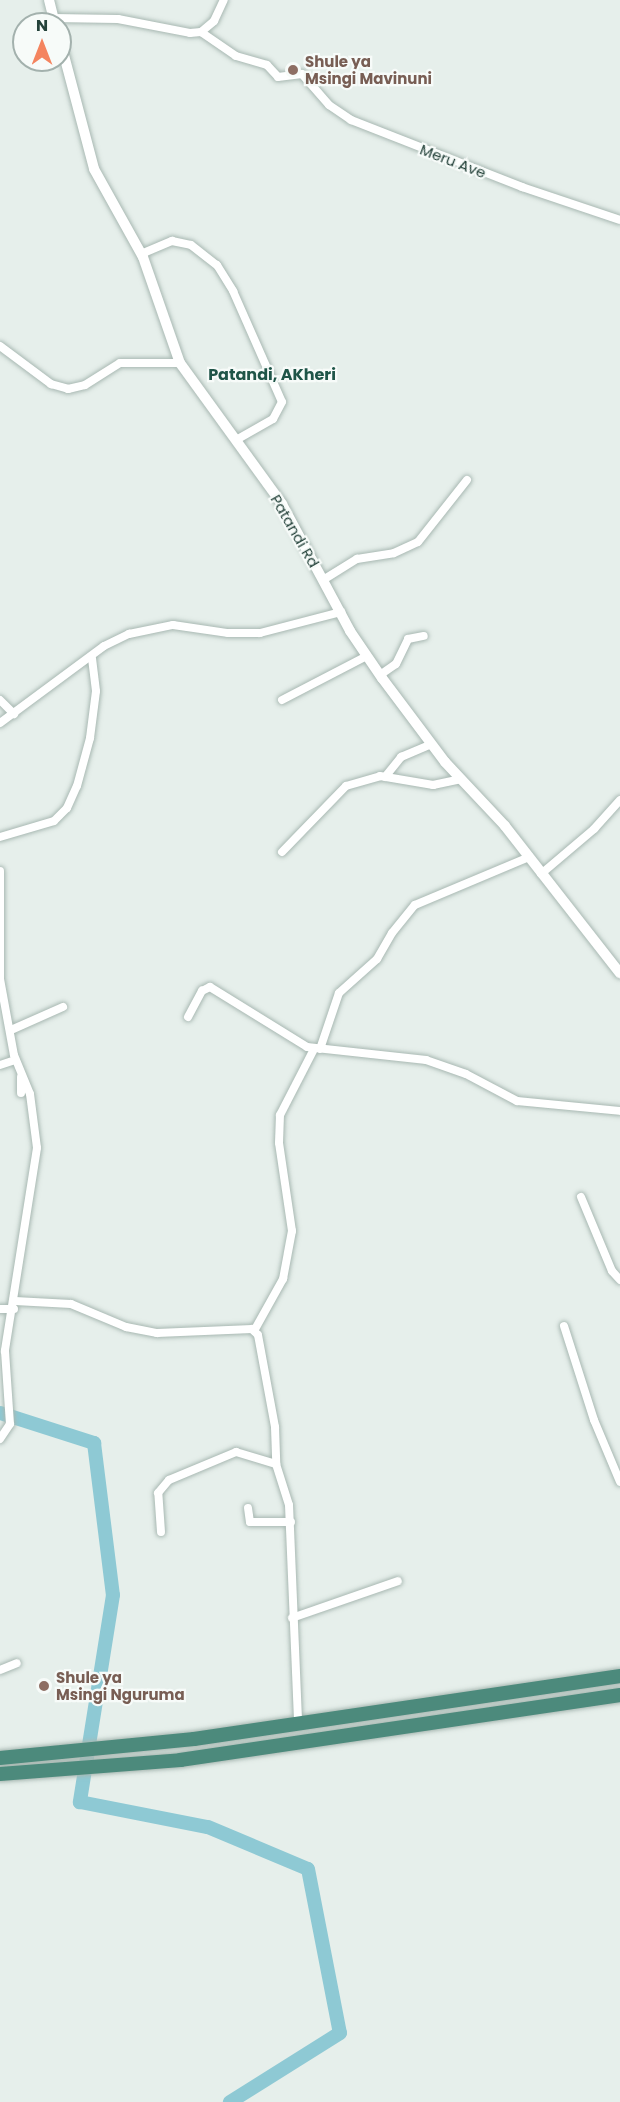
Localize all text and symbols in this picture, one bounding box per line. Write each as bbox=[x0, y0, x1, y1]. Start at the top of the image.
north arrow bbox=[12, 12, 72, 72]
text: N bbox=[36, 14, 48, 37]
place label: Shule ya Msingi Mavinuni bbox=[305, 52, 432, 87]
marker: Shule ya Msingi Mavinuni bbox=[286, 63, 300, 77]
street label: Meru Ave bbox=[417, 140, 489, 182]
district label: Patandi, AKheri bbox=[208, 365, 336, 385]
street label: Patandi Rd bbox=[267, 491, 323, 571]
place label: Shule ya Msingi Nguruma bbox=[56, 1668, 185, 1703]
marker: Shule ya Msingi Nguruma bbox=[37, 1679, 51, 1693]

